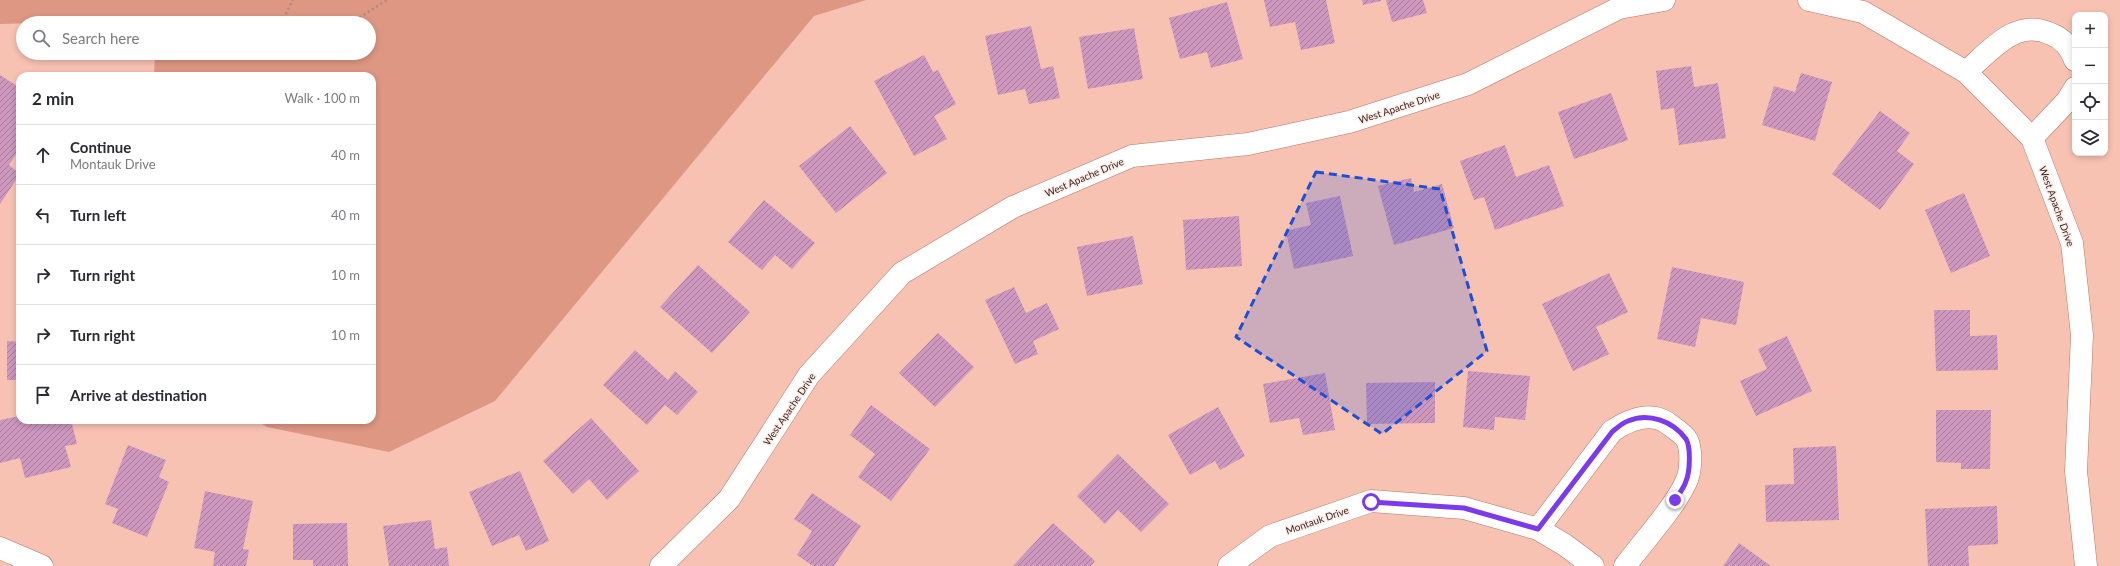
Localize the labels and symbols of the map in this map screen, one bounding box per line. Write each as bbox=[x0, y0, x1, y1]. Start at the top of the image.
street label: West Apache Drive bbox=[1357, 88, 1441, 126]
street label: West Apache Drive bbox=[1043, 155, 1125, 199]
street label: West Apache Drive bbox=[2037, 164, 2077, 248]
street label: West Apache Drive bbox=[760, 371, 818, 447]
route end bbox=[1666, 491, 1684, 509]
route start bbox=[1362, 493, 1380, 511]
street label: Montauk Drive bbox=[1284, 504, 1350, 536]

